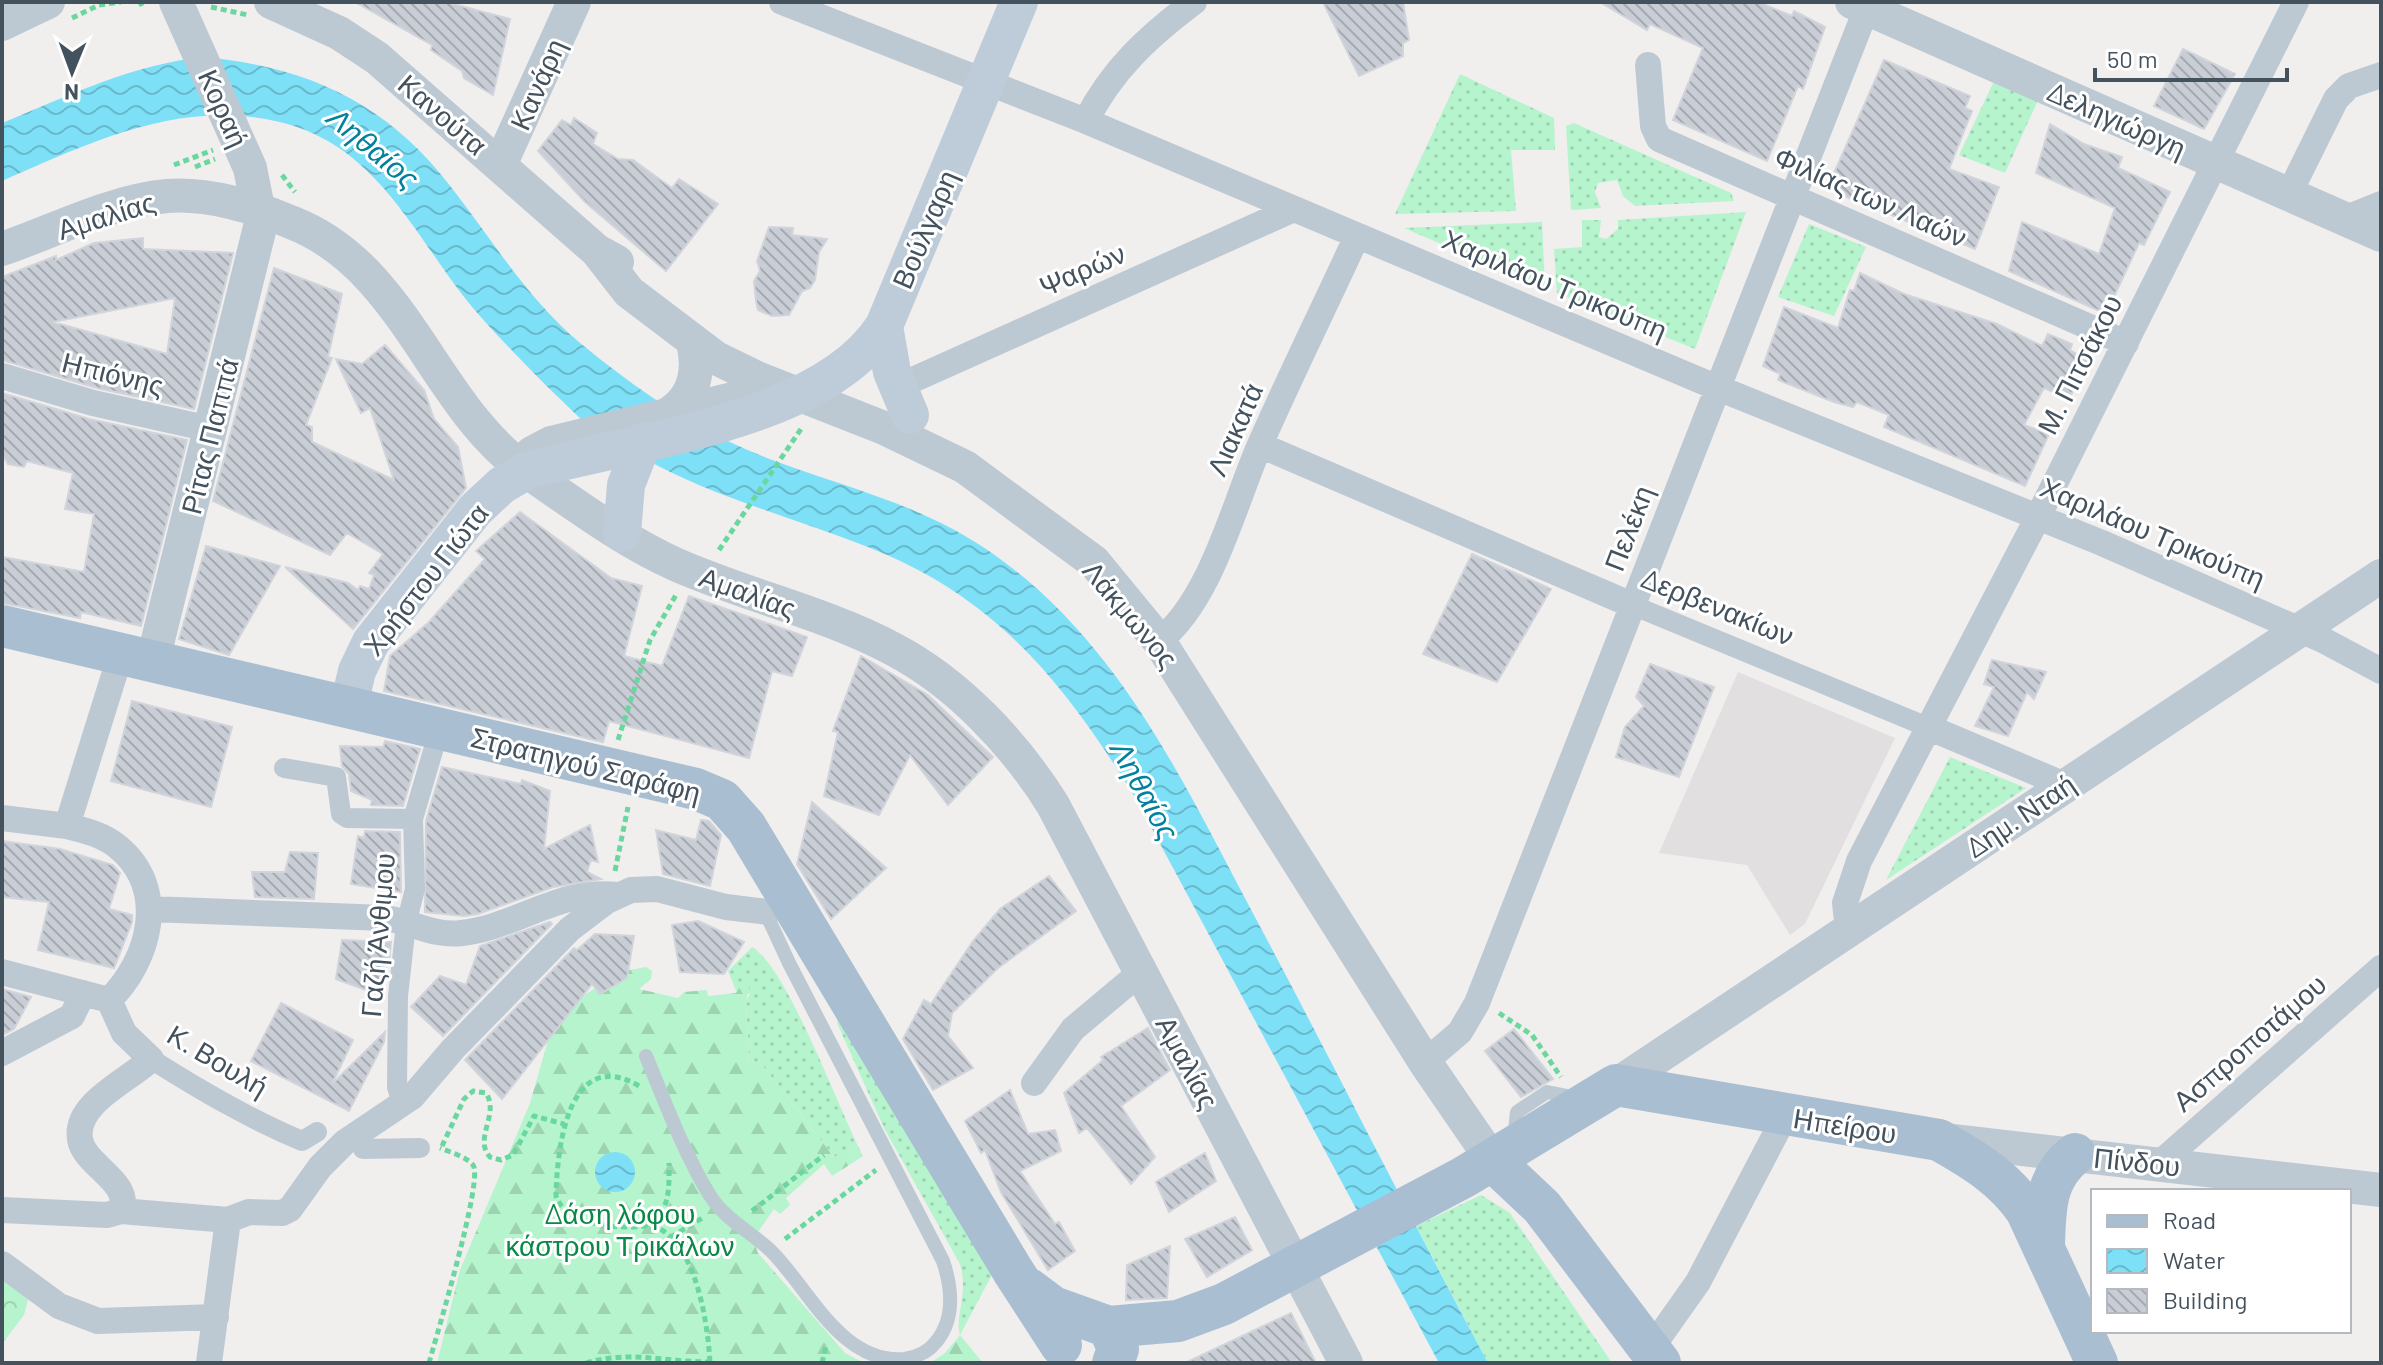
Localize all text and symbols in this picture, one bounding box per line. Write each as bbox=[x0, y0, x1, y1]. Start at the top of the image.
north arrow bbox=[32, 32, 112, 112]
scale bar bbox=[2095, 32, 2287, 82]
street label: Κανάρη bbox=[502, 33, 572, 135]
text: 50 m bbox=[2107, 44, 2158, 73]
street label: Κοραή bbox=[192, 64, 256, 152]
street label: Κανούτα bbox=[392, 66, 494, 162]
street label: Δεληγιώργη bbox=[2043, 73, 2191, 165]
text: N bbox=[64, 80, 79, 106]
water label: Ληθαίος bbox=[320, 97, 427, 196]
street label: Φιλίας των Λαών bbox=[1770, 138, 1972, 254]
street label: Βούλγαρη bbox=[884, 165, 964, 293]
street label: Αμαλίας bbox=[53, 184, 159, 246]
street label: Χαριλάου Τρικούπη bbox=[1438, 221, 1672, 347]
street label: Ψαρών bbox=[1034, 235, 1130, 303]
street label: Μ. Πιτσάκου bbox=[2029, 289, 2129, 439]
street label: Ηπιόνης bbox=[59, 344, 167, 402]
street label: Ρίτας Παππά bbox=[173, 354, 245, 518]
street label: Λιακατά bbox=[1199, 377, 1269, 481]
street label: Χαριλάου Τρικούπη bbox=[2036, 469, 2270, 595]
street label: Πελέκη bbox=[1596, 480, 1660, 576]
street label: Χρήστου Γιώτα bbox=[355, 496, 495, 662]
street label: Λάκμωνος bbox=[1076, 554, 1186, 674]
street label: Αμαλίας bbox=[695, 559, 801, 625]
street label: Δερβενακίων bbox=[1637, 560, 1799, 652]
street label: Στρατηγού Σαράφη bbox=[468, 719, 704, 809]
water label: Ληθαίος bbox=[1103, 732, 1188, 846]
street label: Δημ. Νταή bbox=[1959, 766, 2081, 864]
street label: Γαζή Άνθιμου bbox=[353, 851, 401, 1019]
street label: Ασπροποτάμου bbox=[2165, 966, 2333, 1118]
street label: Αμαλίας bbox=[1150, 1010, 1226, 1114]
street label: Κ. Βουλή bbox=[162, 1017, 274, 1103]
street label: Ηπείρου bbox=[1791, 1100, 1899, 1150]
street label: Πίνδου bbox=[2092, 1140, 2182, 1182]
legend bbox=[2091, 1189, 2351, 1333]
park label: Δάση λόφου κάστρου Τρικάλων bbox=[505, 1196, 735, 1262]
text: Road bbox=[2163, 1205, 2216, 1234]
text: Water bbox=[2163, 1245, 2225, 1274]
text: Building bbox=[2163, 1285, 2247, 1314]

